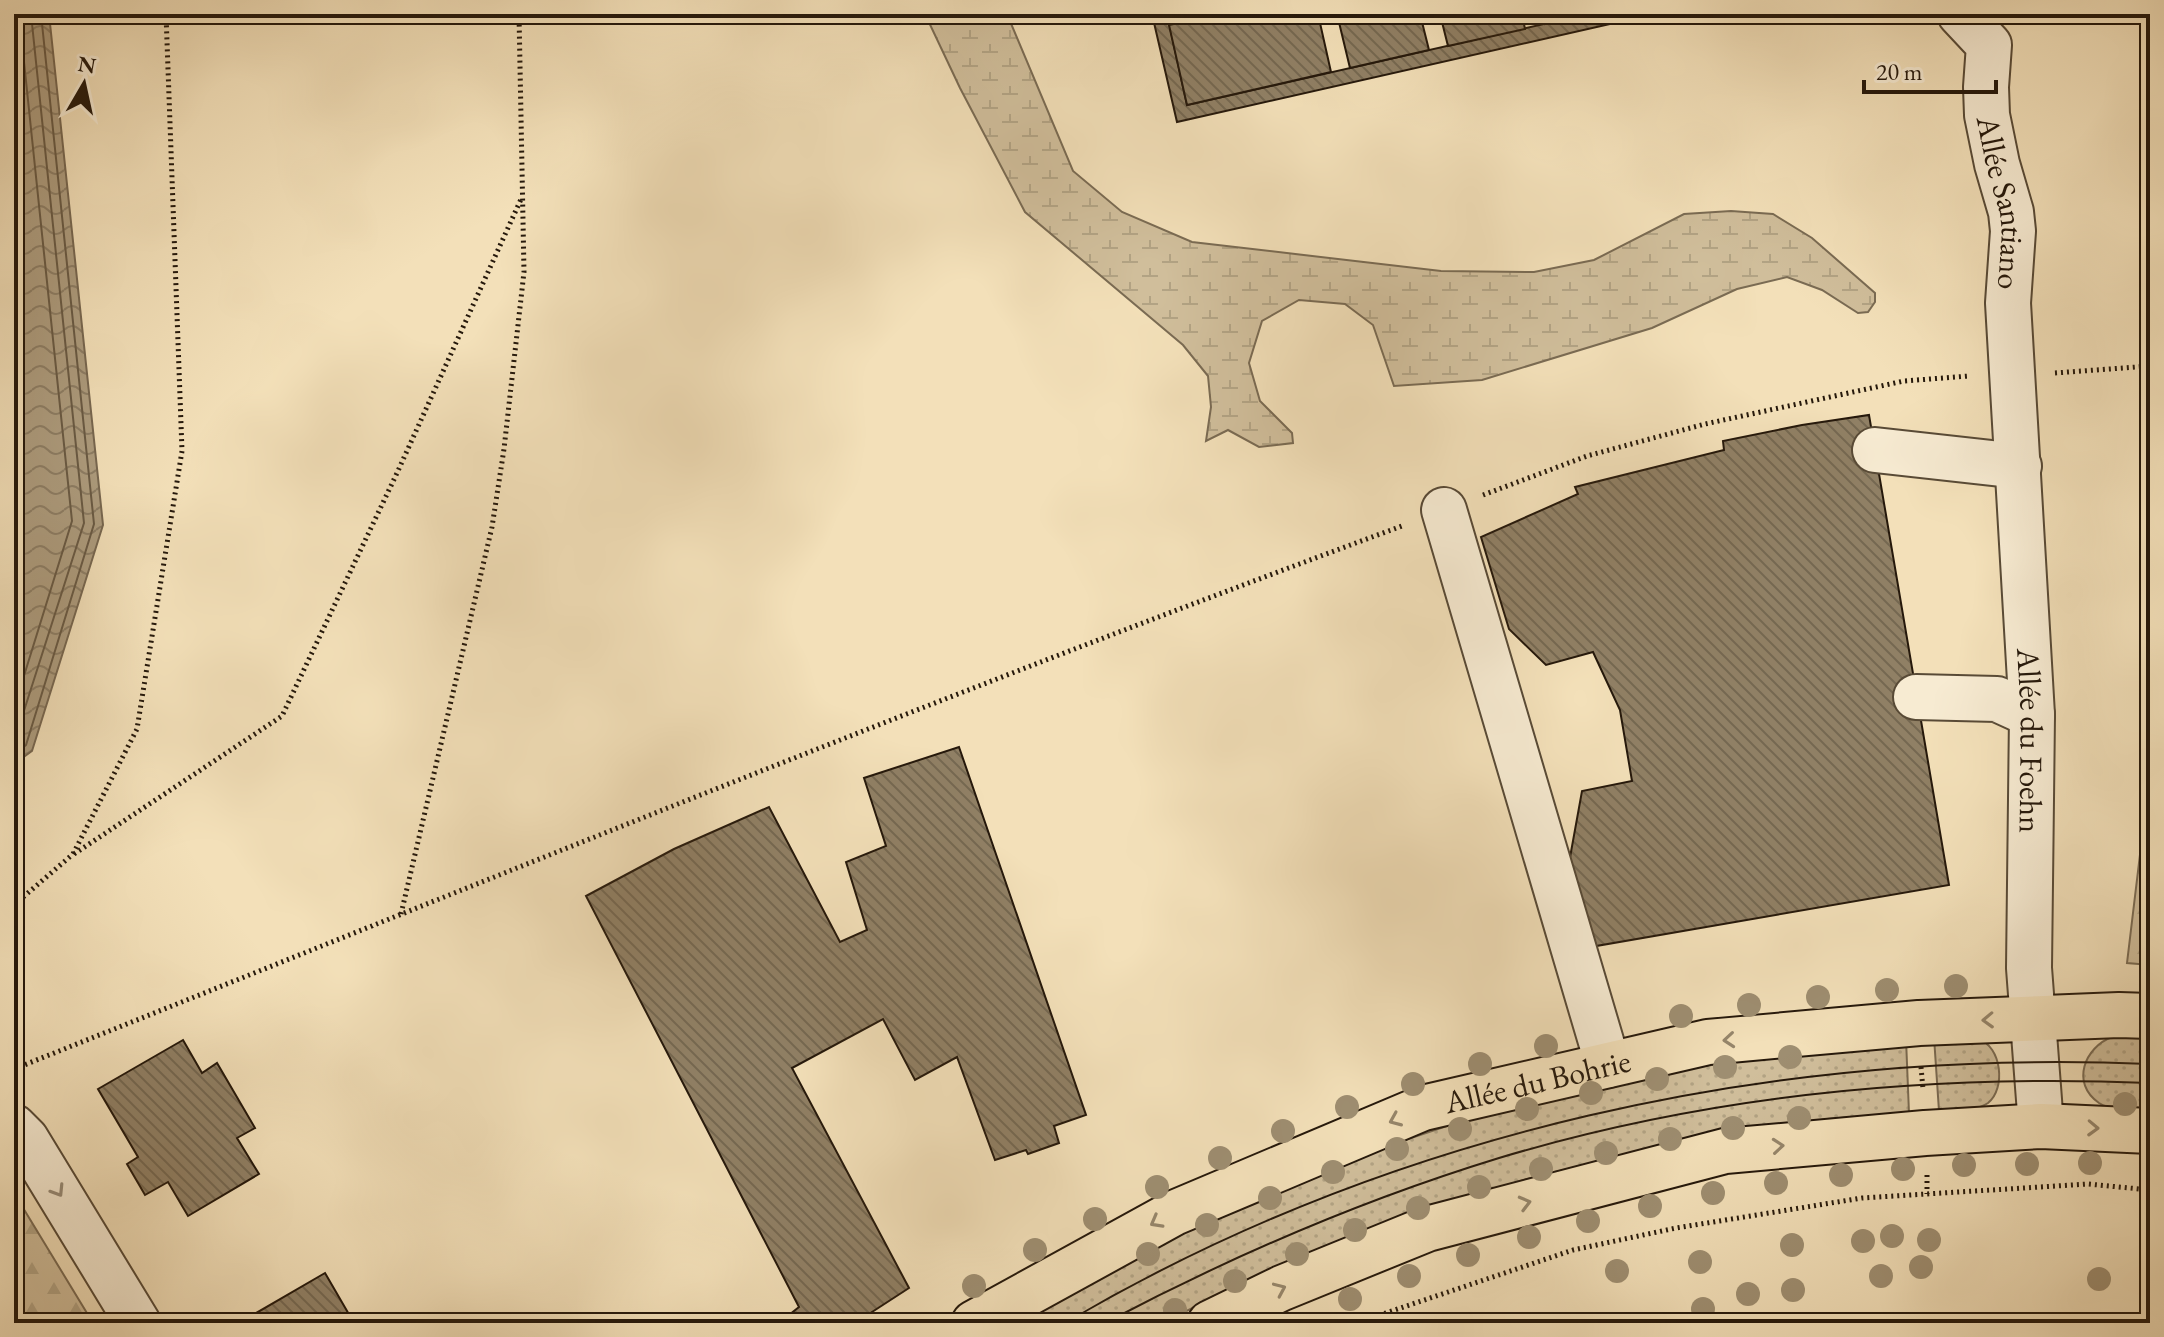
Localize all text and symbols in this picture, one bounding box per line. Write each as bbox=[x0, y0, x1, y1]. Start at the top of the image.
north arrow bbox=[44, 44, 124, 124]
scale bar bbox=[1864, 44, 1996, 94]
text: N bbox=[76, 49, 98, 80]
text: 20 m bbox=[1876, 56, 1923, 87]
street label: Allée Santiano bbox=[1966, 111, 2034, 291]
street label: Allée du Foehn bbox=[2007, 646, 2053, 833]
one-way arrow bbox=[1981, 1011, 1994, 1028]
one-way arrow bbox=[1722, 1032, 1735, 1049]
street label: Allée du Bohrie bbox=[1439, 1040, 1635, 1124]
one-way arrow bbox=[1389, 1110, 1403, 1126]
one-way arrow bbox=[2087, 1120, 2100, 1137]
one-way arrow bbox=[1772, 1138, 1785, 1155]
one-way arrow bbox=[48, 1182, 63, 1197]
one-way arrow bbox=[1517, 1196, 1531, 1213]
one-way arrow bbox=[1150, 1213, 1165, 1228]
one-way arrow bbox=[1272, 1283, 1287, 1299]

